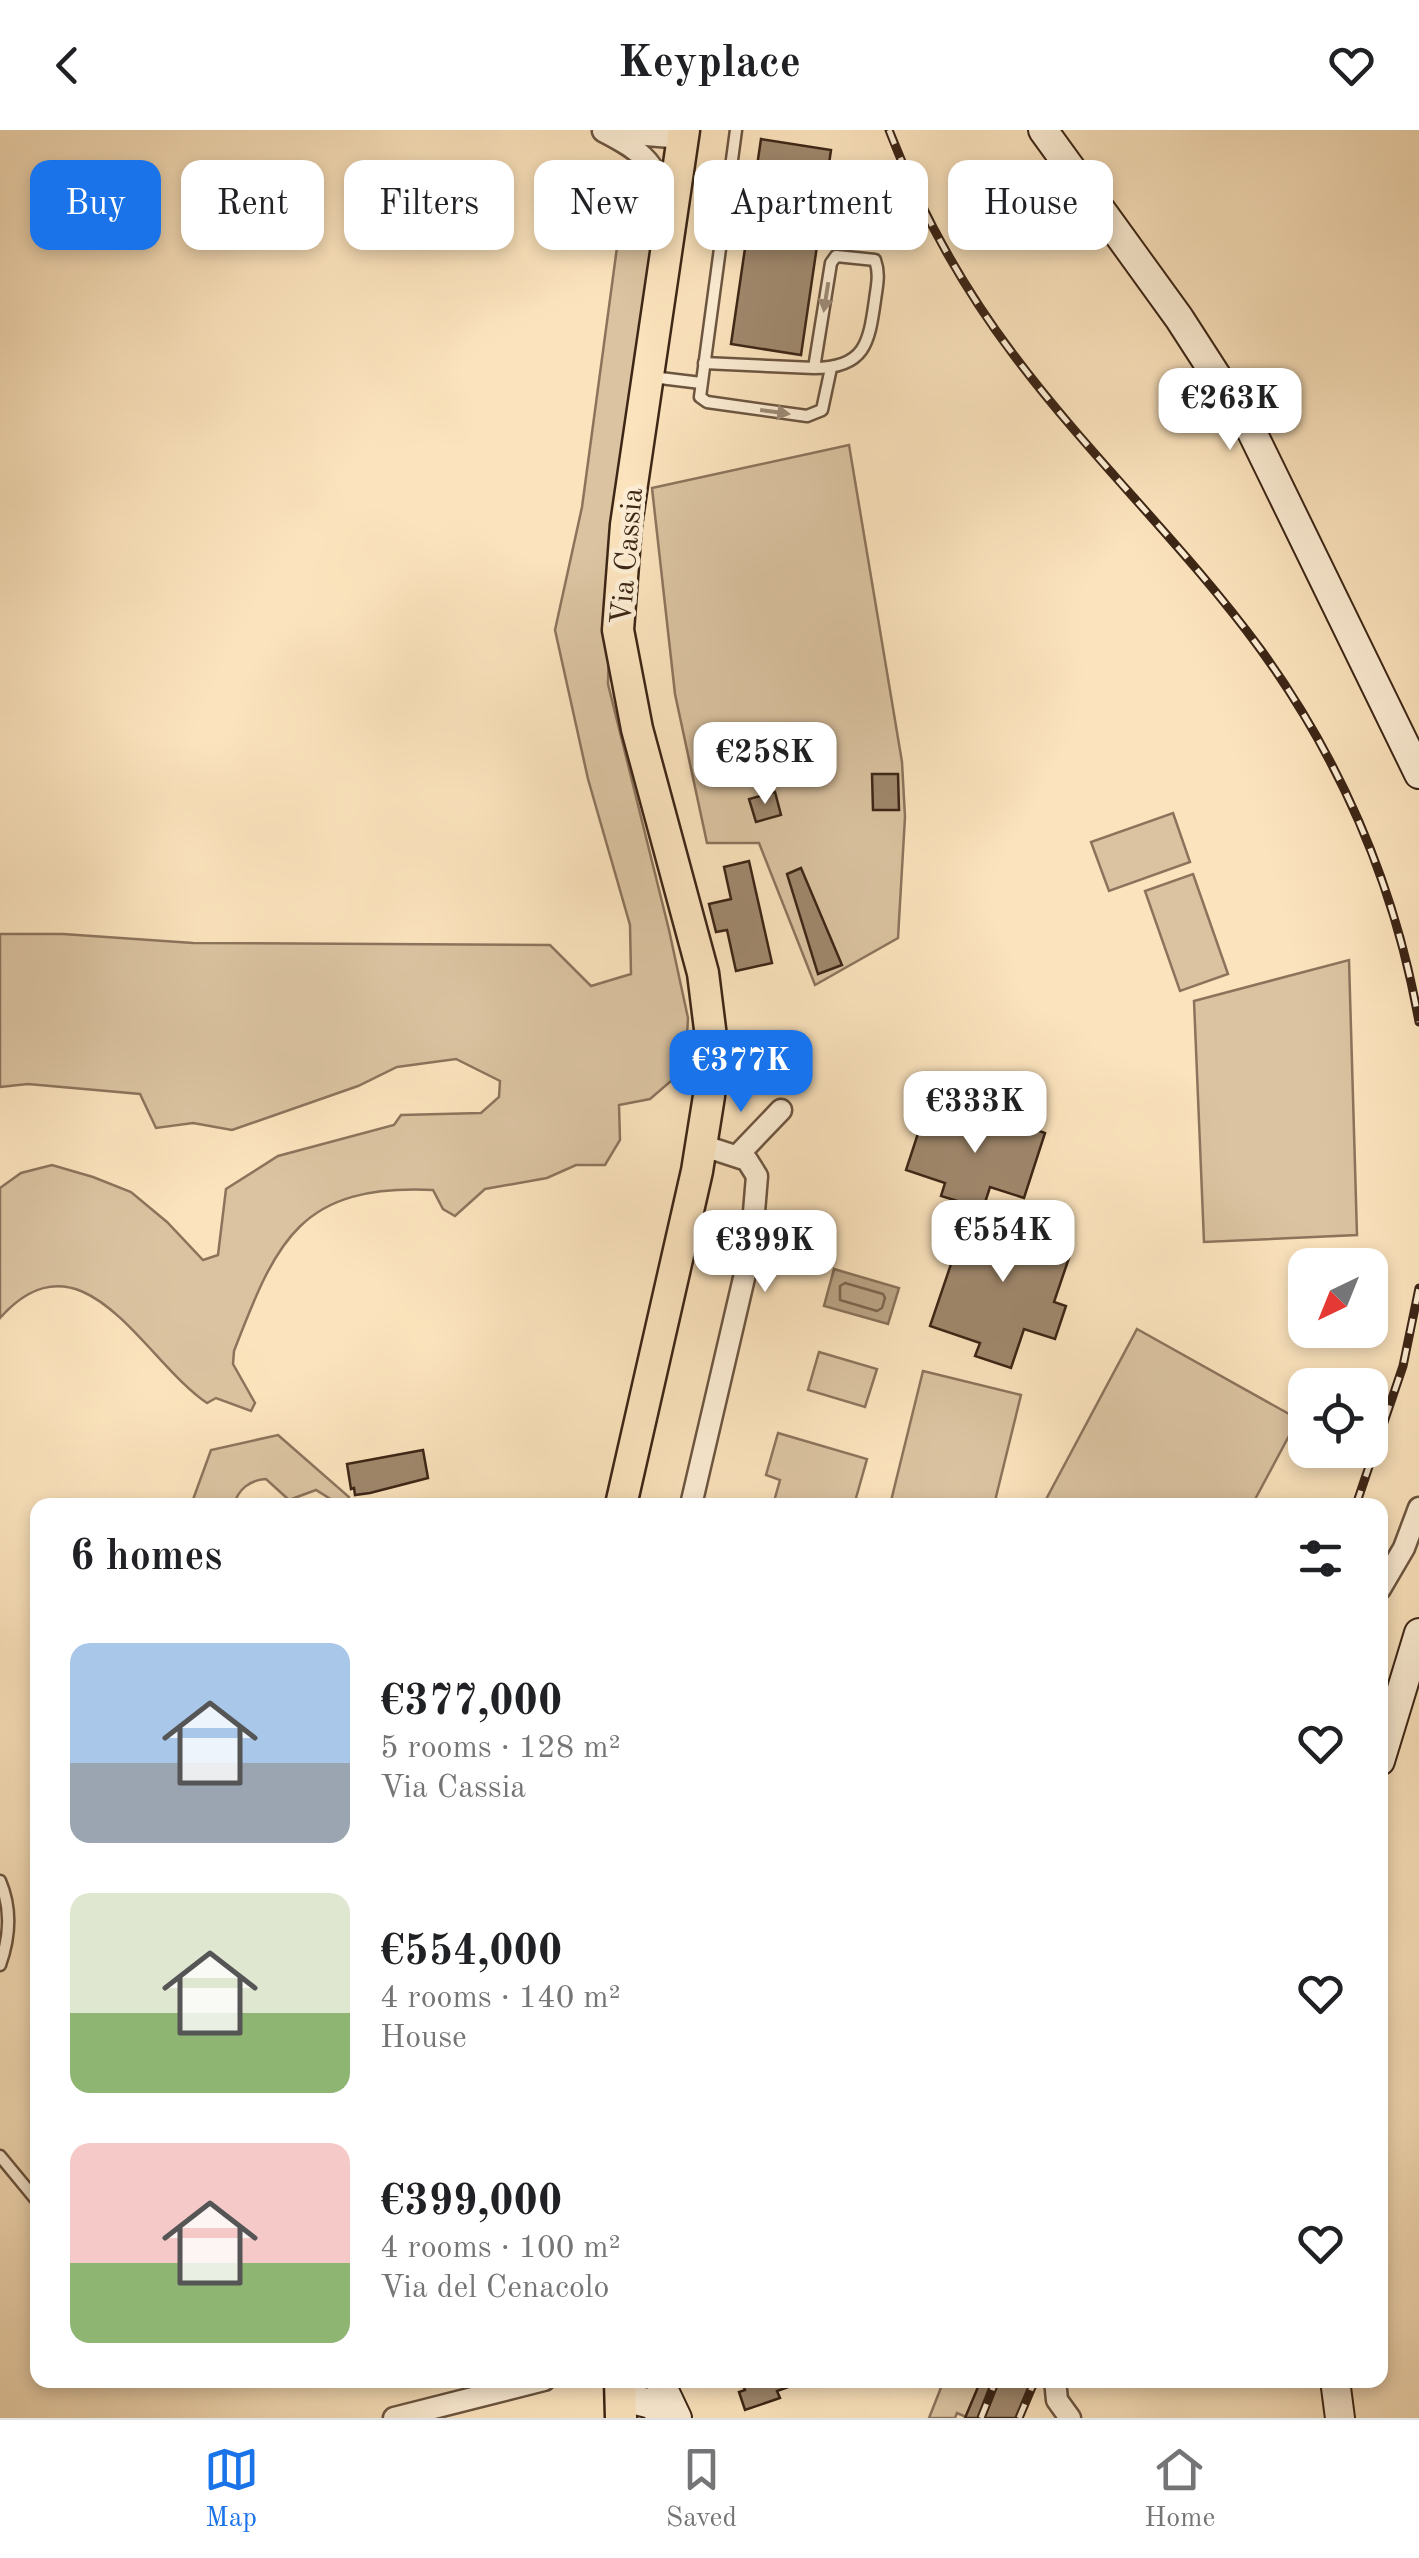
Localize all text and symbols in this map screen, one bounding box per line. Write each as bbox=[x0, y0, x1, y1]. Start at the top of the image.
icon: back bbox=[40, 38, 95, 93]
icon: heart bbox=[1324, 38, 1379, 93]
text: Keyplace bbox=[618, 42, 801, 87]
chip: Buy bbox=[30, 160, 161, 250]
chip: Rent bbox=[181, 160, 324, 250]
chip: Filters bbox=[344, 160, 514, 250]
chip: New bbox=[534, 160, 674, 250]
chip: Apartment bbox=[694, 160, 928, 250]
chip: House bbox=[948, 160, 1113, 250]
one-way arrow bbox=[817, 281, 833, 313]
pin: €263K bbox=[1160, 368, 1300, 453]
text: €263K bbox=[1181, 384, 1279, 416]
one-way arrow bbox=[760, 404, 792, 420]
street label: Via Cassia bbox=[607, 486, 649, 626]
pin: €258K bbox=[695, 722, 835, 807]
text: €258K bbox=[716, 738, 814, 770]
pin: €377K bbox=[671, 1030, 811, 1115]
text: €377K bbox=[692, 1046, 790, 1078]
pin: €333K bbox=[905, 1071, 1045, 1156]
text: €333K bbox=[926, 1087, 1024, 1119]
pin: €554K bbox=[933, 1200, 1073, 1285]
pin: €399K bbox=[695, 1210, 835, 1295]
text: €554K bbox=[954, 1216, 1052, 1248]
text: €399K bbox=[716, 1226, 814, 1258]
north arrow bbox=[1288, 1248, 1388, 1348]
map controls bbox=[1288, 1248, 1388, 1468]
button: locate bbox=[1288, 1368, 1388, 1468]
icon: filters bbox=[1293, 1531, 1348, 1586]
text: 6 homes bbox=[70, 1537, 222, 1579]
text: €377,000 bbox=[380, 1682, 562, 1724]
icon: home bbox=[150, 1683, 270, 1803]
icon: heart bbox=[1293, 1716, 1348, 1771]
text: 5 rooms · 128 m² bbox=[380, 1733, 621, 1765]
text: Via Cassia bbox=[380, 1773, 526, 1805]
text: €554,000 bbox=[380, 1932, 562, 1974]
icon: home bbox=[150, 1933, 270, 2053]
icon: heart bbox=[1293, 1966, 1348, 2021]
text: 4 rooms · 140 m² bbox=[380, 1983, 621, 2015]
text: House bbox=[380, 2023, 467, 2055]
text: €399,000 bbox=[380, 2182, 562, 2224]
icon: home bbox=[150, 2183, 270, 2303]
icon: heart bbox=[1293, 2216, 1348, 2271]
text: 4 rooms · 100 m² bbox=[380, 2233, 621, 2265]
text: Via del Cenacolo bbox=[380, 2273, 609, 2305]
tab: Map bbox=[204, 2442, 259, 2537]
tab: Saved bbox=[666, 2442, 737, 2537]
tab: Home bbox=[1144, 2442, 1215, 2537]

